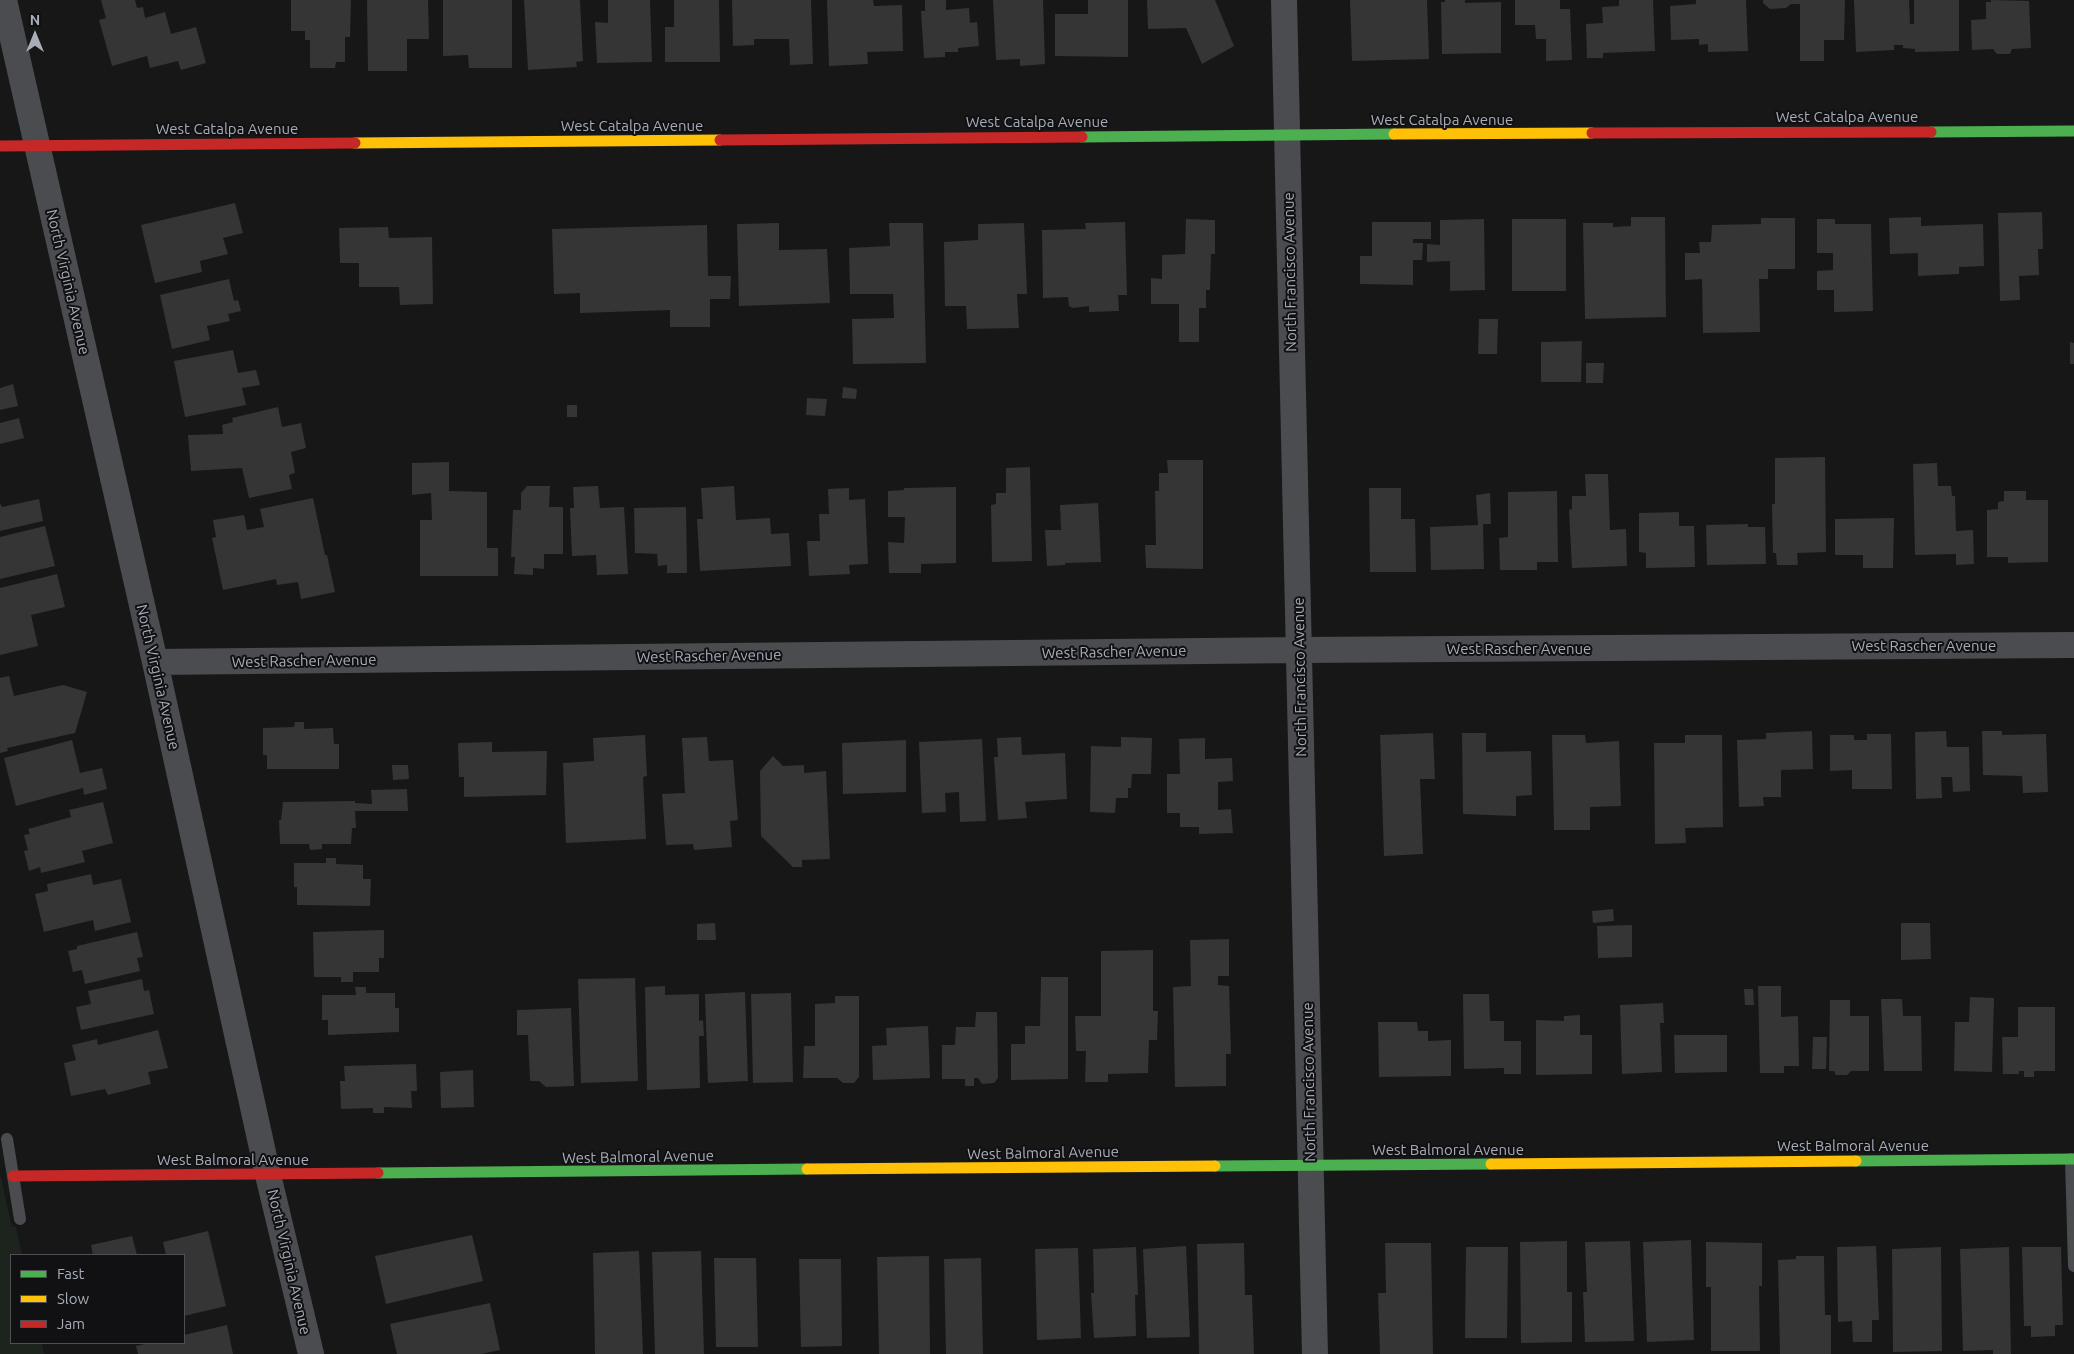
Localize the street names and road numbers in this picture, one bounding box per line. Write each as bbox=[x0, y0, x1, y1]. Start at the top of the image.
street label: West Catalpa Avenue bbox=[1776, 108, 1918, 126]
street label: West Catalpa Avenue bbox=[1371, 111, 1513, 129]
street label: West Catalpa Avenue bbox=[966, 113, 1108, 131]
street label: West Catalpa Avenue bbox=[561, 117, 703, 135]
street label: West Catalpa Avenue bbox=[156, 120, 298, 138]
street label: North Francisco Avenue bbox=[1280, 192, 1300, 352]
street label: North Virginia Avenue bbox=[43, 208, 93, 356]
street label: North Francisco Avenue bbox=[1290, 597, 1310, 757]
street label: North Virginia Avenue bbox=[133, 603, 183, 751]
street label: West Rascher Avenue bbox=[1852, 637, 1996, 655]
street label: West Rascher Avenue bbox=[1447, 640, 1591, 658]
street label: West Rascher Avenue bbox=[1041, 642, 1187, 662]
street label: West Rascher Avenue bbox=[636, 646, 782, 666]
street label: West Rascher Avenue bbox=[231, 651, 377, 671]
street label: North Francisco Avenue bbox=[1299, 1002, 1319, 1162]
street label: West Balmoral Avenue bbox=[1777, 1137, 1929, 1155]
street label: West Balmoral Avenue bbox=[1372, 1141, 1524, 1159]
street label: West Balmoral Avenue bbox=[967, 1143, 1119, 1163]
street label: West Balmoral Avenue bbox=[562, 1147, 714, 1167]
street label: West Balmoral Avenue bbox=[157, 1151, 309, 1169]
street label: North Virginia Avenue bbox=[264, 1188, 314, 1336]

